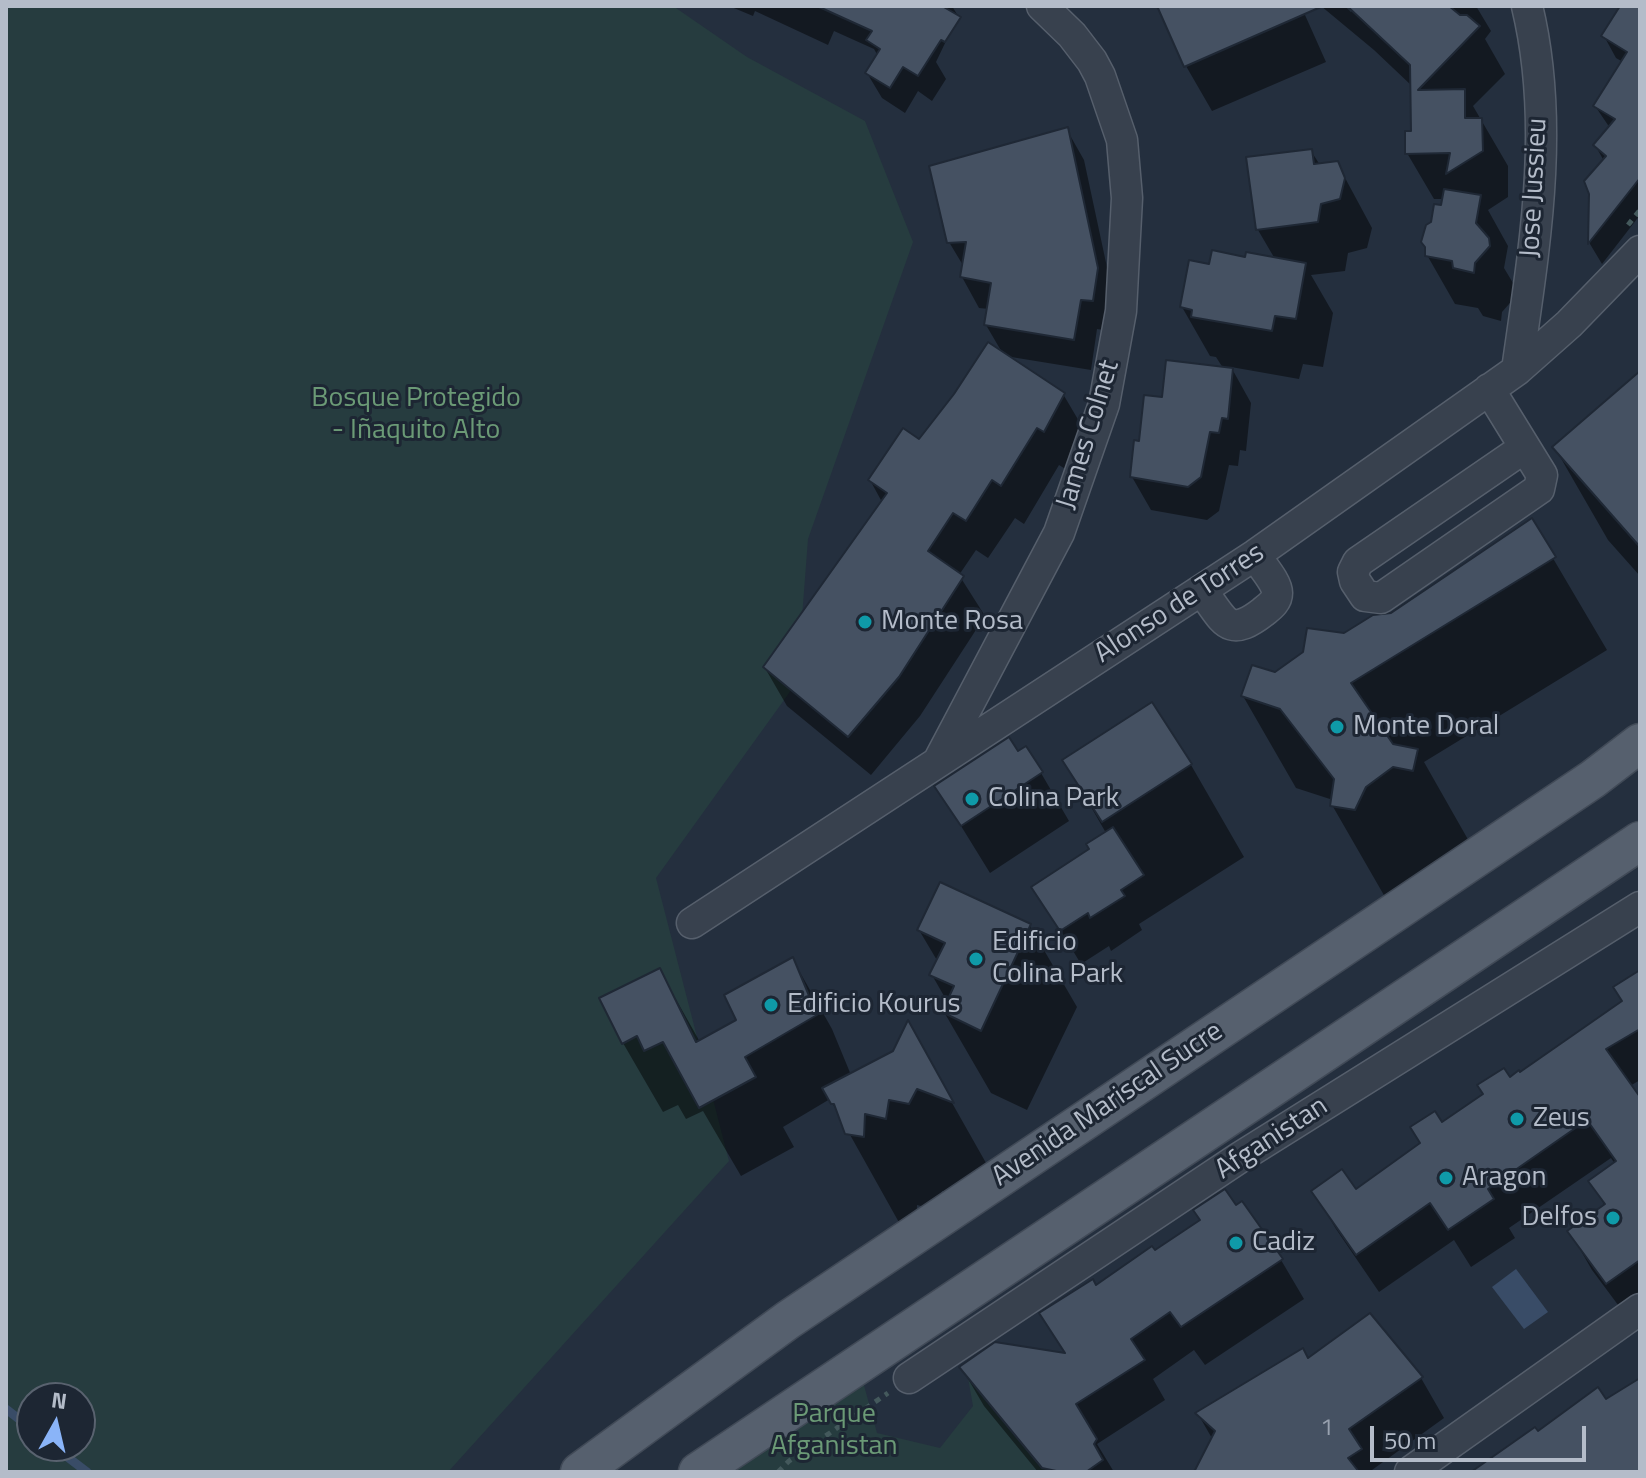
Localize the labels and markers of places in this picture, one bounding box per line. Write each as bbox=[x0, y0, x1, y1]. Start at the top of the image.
place label: Monte Rosa bbox=[881, 605, 1023, 639]
marker: Monte Rosa bbox=[856, 613, 874, 631]
place label: Monte Doral bbox=[1353, 710, 1499, 744]
marker: Monte Doral bbox=[1328, 718, 1346, 736]
place label: Colina Park bbox=[988, 782, 1119, 816]
marker: Colina Park bbox=[963, 790, 981, 808]
place label: Edificio Colina Park bbox=[992, 926, 1123, 992]
marker: Edificio Colina Park bbox=[967, 950, 985, 968]
place label: Edificio Kourus bbox=[787, 988, 961, 1022]
marker: Edificio Kourus bbox=[762, 996, 780, 1014]
place label: Zeus bbox=[1533, 1102, 1590, 1136]
marker: Zeus bbox=[1508, 1110, 1526, 1128]
place label: Aragon bbox=[1462, 1161, 1547, 1195]
marker: Aragon bbox=[1437, 1169, 1455, 1187]
place label: Delfos bbox=[1522, 1201, 1597, 1235]
marker: Delfos bbox=[1604, 1209, 1622, 1227]
place label: Cadiz bbox=[1252, 1226, 1315, 1260]
marker: Cadiz bbox=[1227, 1234, 1245, 1252]

